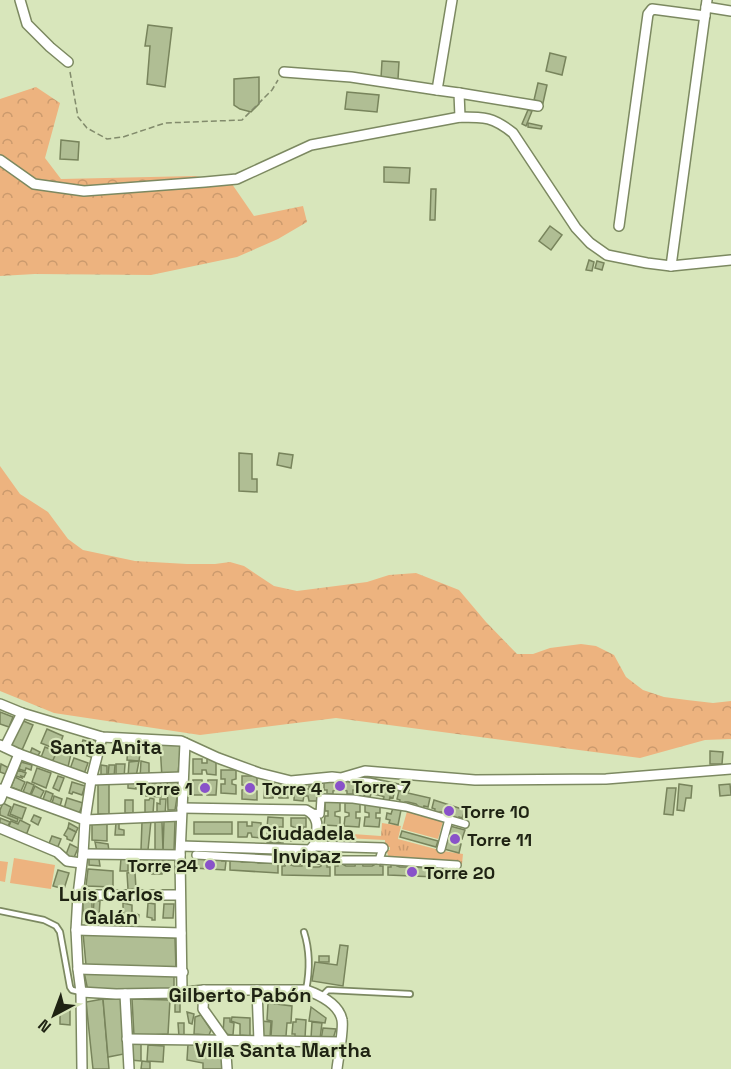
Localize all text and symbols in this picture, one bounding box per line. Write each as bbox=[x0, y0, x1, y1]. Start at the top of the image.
district label: Santa Anita bbox=[50, 734, 163, 760]
place label: Torre 7 bbox=[352, 775, 411, 798]
place label: Torre 1 bbox=[136, 777, 193, 800]
place label: Torre 4 bbox=[262, 777, 323, 800]
marker: Torre 7 bbox=[333, 779, 347, 793]
marker: Torre 1 bbox=[198, 781, 212, 795]
marker: Torre 4 bbox=[243, 781, 257, 795]
place label: Torre 10 bbox=[461, 800, 530, 823]
marker: Torre 10 bbox=[442, 804, 456, 818]
district label: Ciudadela Invipaz bbox=[259, 820, 355, 869]
place label: Torre 11 bbox=[467, 828, 532, 851]
marker: Torre 11 bbox=[448, 832, 462, 846]
place label: Torre 24 bbox=[127, 854, 199, 877]
marker: Torre 24 bbox=[203, 858, 217, 872]
place label: Torre 20 bbox=[424, 861, 495, 884]
marker: Torre 20 bbox=[405, 865, 419, 879]
district label: Luis Carlos Galán bbox=[59, 881, 163, 930]
district label: Gilberto Pabón bbox=[169, 982, 311, 1008]
north arrow bbox=[24, 985, 84, 1045]
text: N bbox=[34, 1014, 55, 1037]
district label: Villa Santa Martha bbox=[195, 1037, 372, 1063]

